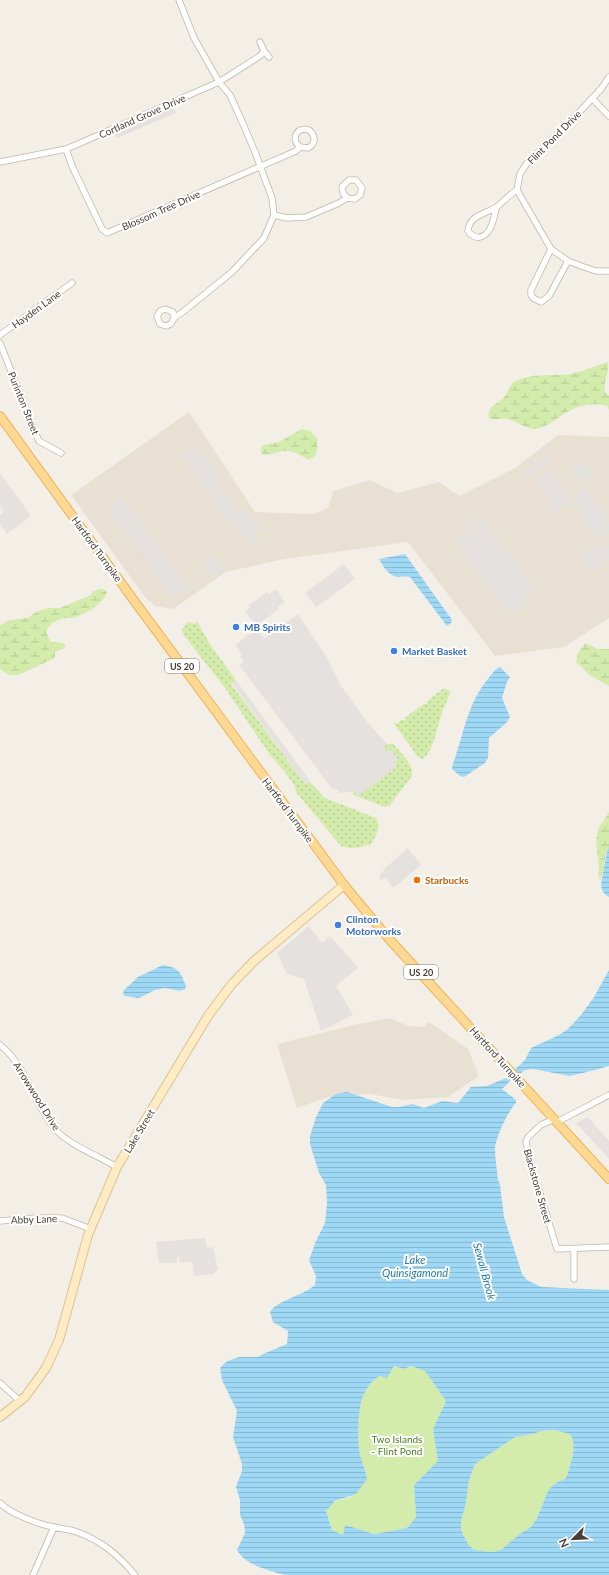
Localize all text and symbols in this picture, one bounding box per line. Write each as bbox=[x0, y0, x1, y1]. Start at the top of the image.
street label: Cortland Grove Drive bbox=[97, 92, 187, 140]
street label: Flint Pond Drive bbox=[525, 108, 583, 166]
street label: Blossom Tree Drive bbox=[120, 187, 202, 233]
street label: Hayden Lane bbox=[9, 287, 63, 331]
street label: Purinton Street bbox=[6, 370, 42, 437]
street label: Hartford Turnpike bbox=[69, 514, 125, 584]
place label: MB Spirits bbox=[244, 621, 291, 633]
marker: MB Spirits bbox=[231, 622, 241, 632]
place label: Market Basket bbox=[402, 645, 467, 657]
marker: Market Basket bbox=[389, 646, 399, 656]
road number: US 20 bbox=[165, 659, 199, 673]
street label: Hartford Turnpike bbox=[260, 775, 316, 845]
place label: Starbucks bbox=[425, 874, 469, 886]
marker: Starbucks bbox=[412, 875, 422, 885]
place label: Clinton Motorworks bbox=[346, 913, 402, 937]
marker: Clinton Motorworks bbox=[333, 920, 343, 930]
road number: US 20 bbox=[404, 965, 438, 979]
street label: Hartford Turnpike bbox=[468, 1024, 528, 1090]
street label: Arrowwood Drive bbox=[11, 1060, 63, 1132]
street label: Lake Street bbox=[121, 1107, 157, 1155]
street label: Blackstone Street bbox=[522, 1147, 554, 1225]
street label: Abby Lane bbox=[11, 1212, 57, 1226]
water label: Sewall Brook bbox=[471, 1241, 499, 1302]
water label: Lake Quinsigamond bbox=[382, 1253, 448, 1279]
park label: Two Islands - Flint Pond bbox=[372, 1433, 422, 1457]
north arrow bbox=[553, 1519, 593, 1559]
text: N bbox=[556, 1537, 571, 1550]

